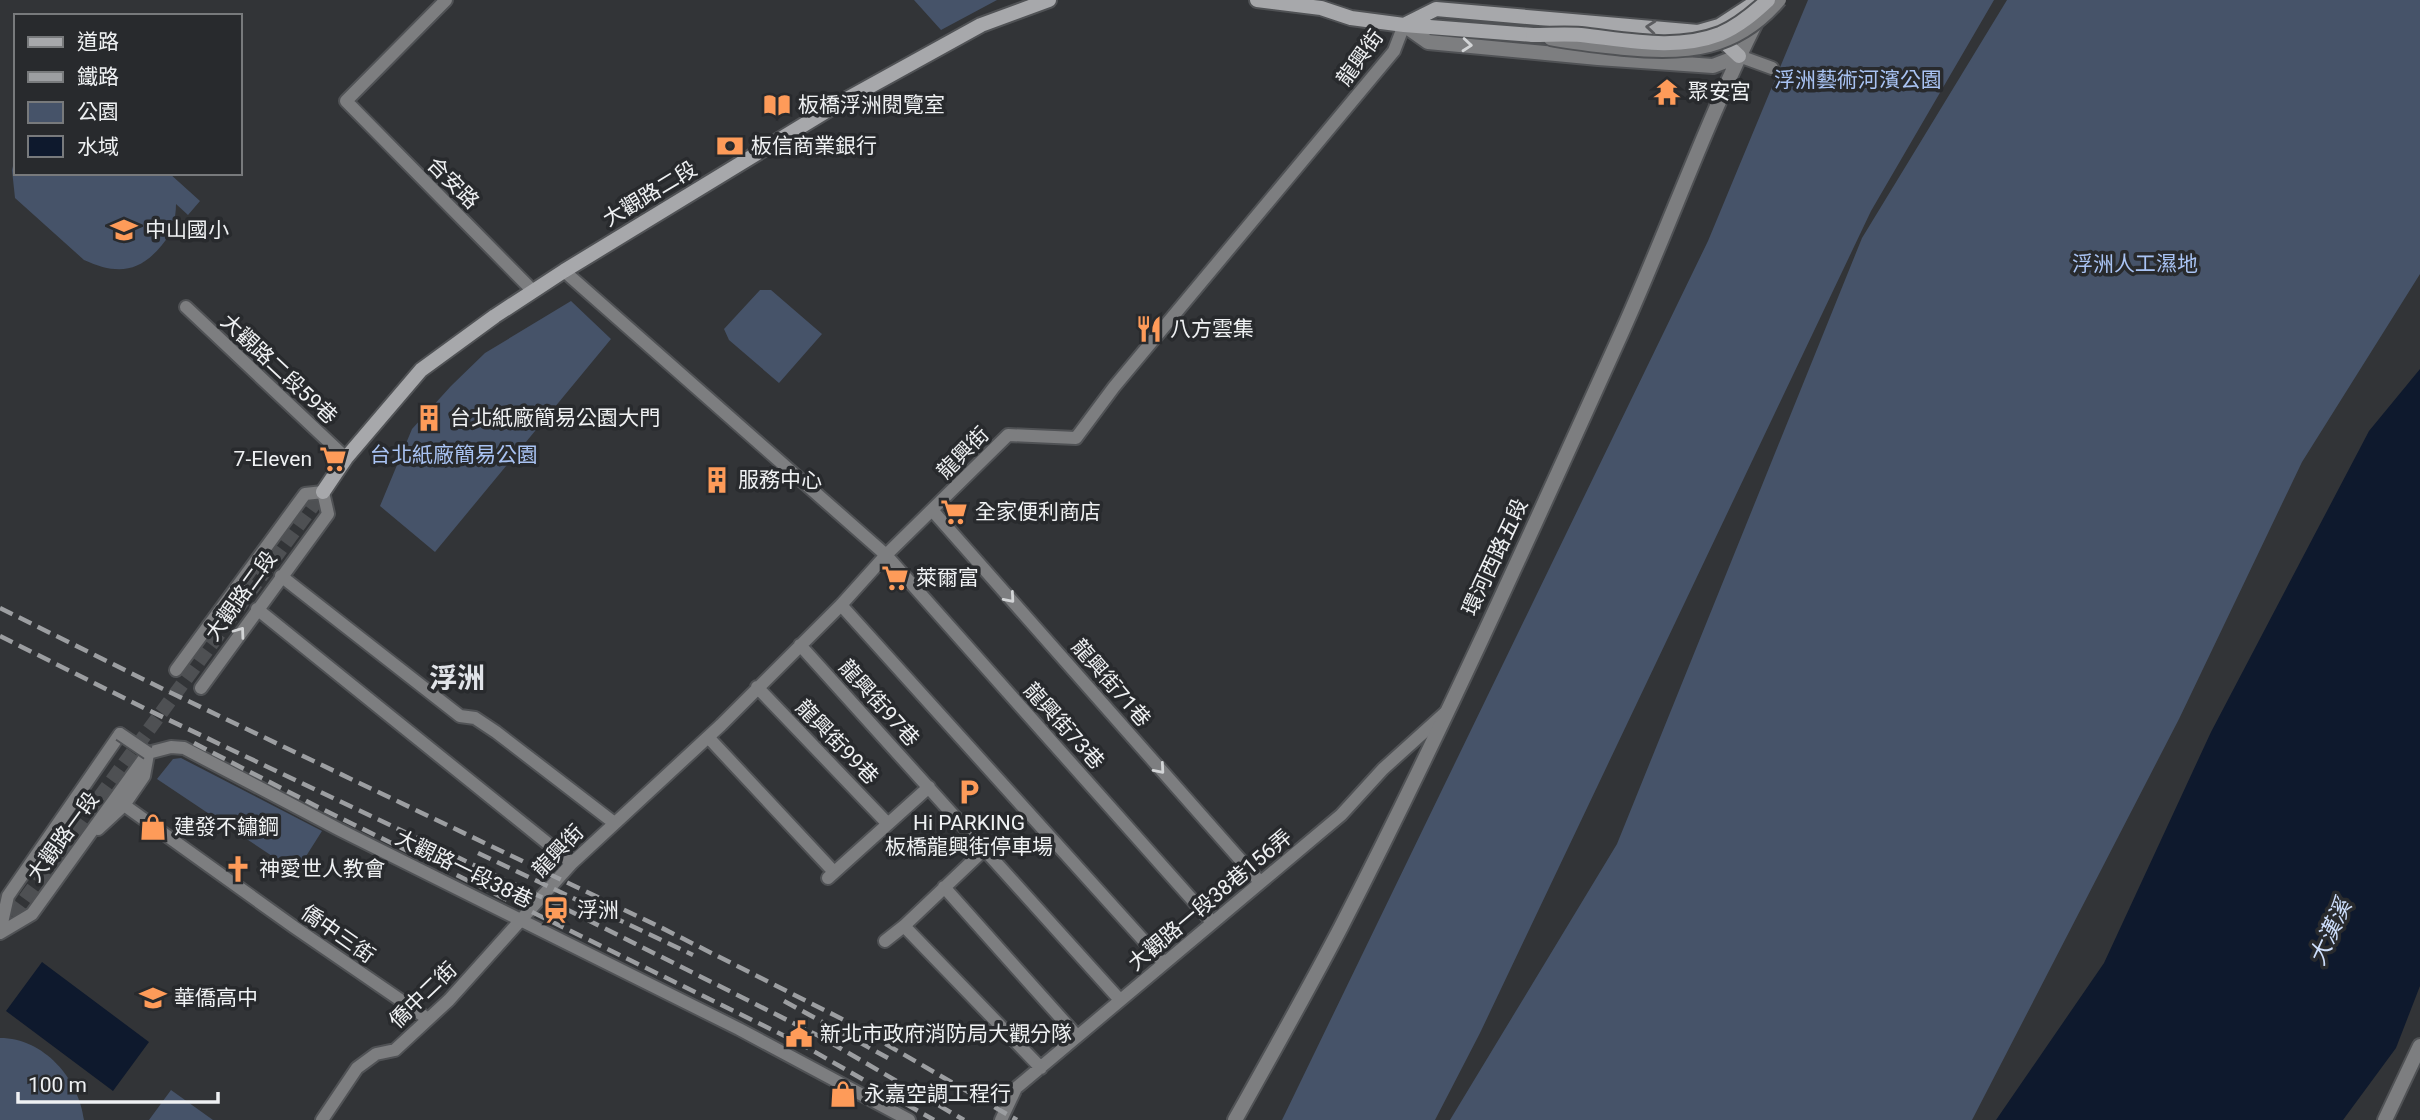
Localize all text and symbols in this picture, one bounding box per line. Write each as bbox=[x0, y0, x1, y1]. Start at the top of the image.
legend bbox=[14, 14, 242, 175]
one-way arrow bbox=[1645, 20, 1656, 35]
street label: 龍興街 bbox=[1332, 25, 1388, 91]
text: 道路 bbox=[77, 30, 119, 54]
one-way arrow bbox=[1462, 37, 1473, 52]
text: 鐵路 bbox=[77, 65, 119, 89]
park label: 浮洲藝術河濱公園 bbox=[1774, 68, 1942, 92]
temple icon: 聚安宮 bbox=[1652, 77, 1682, 107]
place label: 聚安宮 bbox=[1688, 80, 1751, 104]
library icon: 板橋浮洲閱覽室 bbox=[762, 90, 792, 120]
place label: 板橋浮洲閱覽室 bbox=[798, 93, 945, 117]
text: 公園 bbox=[77, 100, 119, 124]
bank icon: 板信商業銀行 bbox=[715, 131, 745, 161]
place label: 板信商業銀行 bbox=[751, 134, 877, 158]
text: 水域 bbox=[77, 135, 119, 159]
street label: 合安路 bbox=[422, 152, 484, 214]
street label: 大觀路二段 bbox=[599, 157, 701, 231]
school or university icon: 中山國小 bbox=[109, 215, 139, 245]
place label: 中山國小 bbox=[145, 218, 229, 242]
park label: 浮洲人工濕地 bbox=[2072, 252, 2198, 276]
street label: 大觀路二段59巷 bbox=[216, 309, 342, 429]
restaurant icon: 八方雲集 bbox=[1134, 314, 1164, 344]
place label: 八方雲集 bbox=[1170, 317, 1254, 341]
building icon: 台北紙廠簡易公園大門 bbox=[414, 403, 444, 433]
place label: 台北紙廠簡易公園大門 bbox=[450, 406, 660, 430]
street label: 龍興街 bbox=[932, 422, 994, 484]
park label: 台北紙廠簡易公園 bbox=[370, 443, 538, 467]
supermarket icon: 7-Eleven bbox=[318, 444, 348, 474]
place label: 7-Eleven bbox=[234, 447, 312, 471]
building icon: 服務中心 bbox=[702, 465, 732, 495]
place label: 服務中心 bbox=[738, 468, 822, 492]
street label: 環河西路五段 bbox=[1457, 495, 1533, 619]
supermarket icon: 全家便利商店 bbox=[939, 497, 969, 527]
place label: 全家便利商店 bbox=[975, 500, 1101, 524]
street label: 大觀路二段 bbox=[200, 546, 282, 646]
supermarket icon: 萊爾富 bbox=[880, 563, 910, 593]
place label: 萊爾富 bbox=[916, 566, 979, 590]
one-way arrow bbox=[1002, 590, 1014, 603]
one-way arrow bbox=[232, 627, 245, 640]
street label: 龍興街71巷 bbox=[1067, 635, 1155, 731]
street label: 龍興街97巷 bbox=[834, 655, 924, 751]
district label: 浮洲 bbox=[429, 662, 485, 695]
street label: 龍興街73巷 bbox=[1019, 678, 1109, 774]
street label: 龍興街99巷 bbox=[791, 695, 883, 789]
one-way arrow bbox=[1152, 760, 1164, 773]
parking icon: Hi PARKING 板橋龍興街停車場 bbox=[954, 777, 984, 807]
street label: 大觀路一段 bbox=[22, 787, 104, 887]
place label: Hi PARKING 板橋龍興街停車場 bbox=[885, 811, 1053, 859]
shop icon: 建發不鏽鋼 bbox=[138, 812, 168, 842]
place label: 建發不鏽鋼 bbox=[174, 815, 279, 839]
street label: 龍興街 bbox=[527, 820, 589, 882]
street label: 大觀路一段38巷 bbox=[392, 825, 536, 913]
street label: 大觀路一段38巷156弄 bbox=[1123, 825, 1297, 975]
church icon: 神愛世人教會 bbox=[223, 854, 253, 884]
place label: 神愛世人教會 bbox=[259, 857, 385, 881]
water label: 大漢溪 bbox=[2304, 893, 2359, 969]
station icon: 浮洲 bbox=[541, 895, 571, 925]
place label: 浮洲 bbox=[577, 898, 619, 922]
street label: 僑中三街 bbox=[297, 900, 379, 968]
street label: 僑中二街 bbox=[384, 957, 462, 1033]
school or university icon: 華僑高中 bbox=[138, 983, 168, 1013]
place label: 華僑高中 bbox=[174, 986, 258, 1010]
public building icon: 新北市政府消防局大觀分隊 bbox=[784, 1019, 814, 1049]
place label: 新北市政府消防局大觀分隊 bbox=[820, 1022, 1072, 1046]
scale bar bbox=[18, 1060, 217, 1104]
text: 100 m bbox=[28, 1073, 87, 1097]
shop icon: 永嘉空調工程行 bbox=[828, 1079, 858, 1109]
place label: 永嘉空調工程行 bbox=[864, 1082, 1011, 1106]

